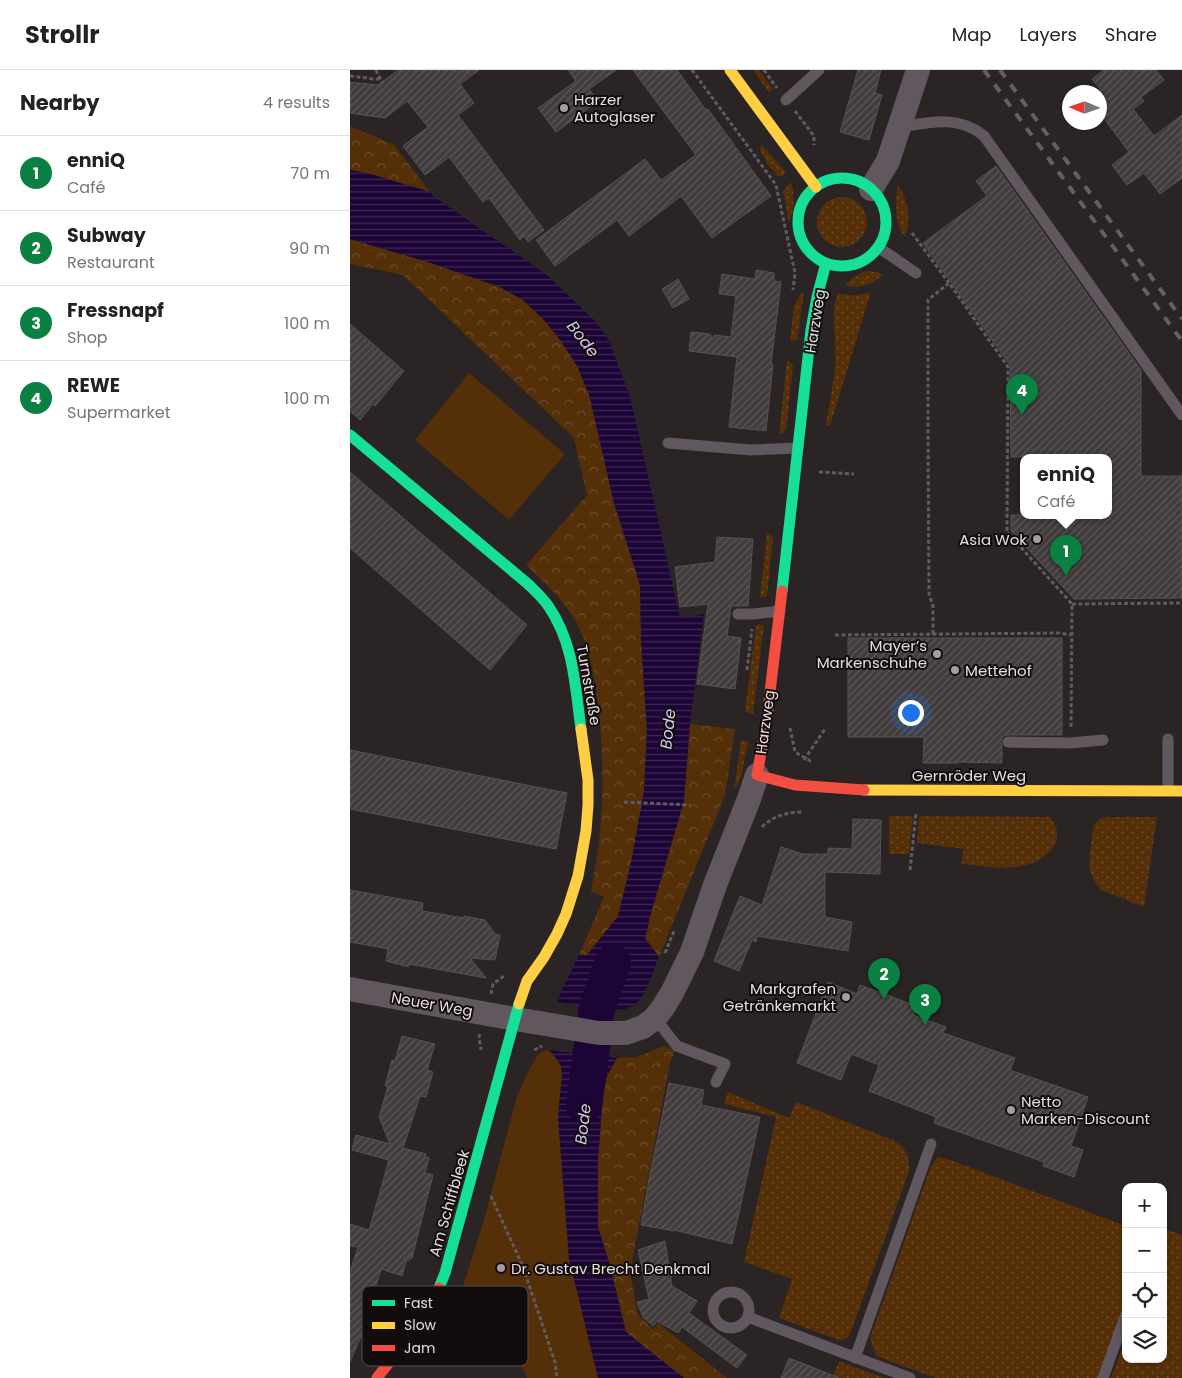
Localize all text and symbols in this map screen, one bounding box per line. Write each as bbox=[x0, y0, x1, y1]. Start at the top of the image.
text: Strollr bbox=[25, 18, 100, 51]
text: Map bbox=[952, 22, 992, 47]
text: Layers bbox=[1020, 22, 1077, 47]
text: Share bbox=[1105, 22, 1157, 47]
north arrow bbox=[1062, 85, 1107, 130]
text: Nearby bbox=[20, 88, 100, 117]
place label: Harzer Autoglaser bbox=[574, 89, 656, 127]
text: 4 results bbox=[263, 91, 330, 114]
marker: Harzer Autoglaser bbox=[558, 102, 570, 114]
text: enniQ bbox=[67, 147, 125, 174]
text: 1 bbox=[33, 162, 39, 185]
text: 70 m bbox=[290, 162, 330, 185]
text: Café bbox=[67, 176, 105, 199]
text: Subway bbox=[67, 222, 146, 249]
text: 2 bbox=[31, 237, 41, 260]
text: 90 m bbox=[289, 237, 330, 260]
text: Restaurant bbox=[67, 251, 155, 274]
street label: Harzweg bbox=[800, 287, 830, 355]
text: Fressnapf bbox=[67, 297, 164, 324]
text: 3 bbox=[31, 312, 41, 335]
text: 100 m bbox=[284, 312, 330, 335]
water label: Bode bbox=[561, 316, 605, 362]
text: Shop bbox=[67, 326, 108, 349]
text: REWE bbox=[67, 372, 120, 399]
pin: 4 bbox=[1006, 374, 1038, 415]
text: 4 bbox=[31, 387, 41, 410]
text: 100 m bbox=[284, 387, 330, 410]
text: Supermarket bbox=[67, 401, 171, 424]
popup bbox=[1020, 454, 1112, 519]
text: enniQ bbox=[1037, 461, 1095, 488]
text: Café bbox=[1037, 490, 1075, 513]
place label: Asia Wok bbox=[959, 529, 1027, 550]
marker: Asia Wok bbox=[1031, 533, 1043, 545]
pin: 1 bbox=[1050, 535, 1082, 576]
place label: Mayer’s Markenschuhe bbox=[817, 635, 927, 673]
street label: Turnstraße bbox=[572, 643, 606, 727]
marker: Mayer’s Markenschuhe bbox=[931, 648, 943, 660]
place label: Mettehof bbox=[965, 660, 1032, 681]
marker: Mettehof bbox=[949, 664, 961, 676]
street label: Harzweg bbox=[750, 689, 780, 755]
your location bbox=[898, 700, 924, 726]
water label: Bode bbox=[654, 707, 682, 750]
street label: Gernröder Weg bbox=[912, 765, 1026, 786]
pin: 2 bbox=[868, 958, 900, 999]
place label: Markgrafen Getränkemarkt bbox=[723, 978, 836, 1016]
pin: 3 bbox=[909, 984, 941, 1025]
street label: Neuer Weg bbox=[390, 987, 474, 1021]
marker: Markgrafen Getränkemarkt bbox=[840, 991, 852, 1003]
place label: Netto Marken-Discount bbox=[1021, 1091, 1150, 1129]
water label: Bode bbox=[569, 1102, 597, 1146]
marker: Netto Marken-Discount bbox=[1005, 1104, 1017, 1116]
street label: Am Schiffbleek bbox=[424, 1147, 474, 1259]
map controls bbox=[1122, 1183, 1167, 1363]
button: + bbox=[1122, 1183, 1167, 1228]
button: − bbox=[1122, 1228, 1167, 1273]
place label: Dr. Gustav Brecht Denkmal bbox=[511, 1258, 710, 1279]
marker: Dr. Gustav Brecht Denkmal bbox=[495, 1262, 507, 1274]
button: locate bbox=[1122, 1273, 1167, 1318]
legend bbox=[362, 1286, 528, 1366]
text: Fast bbox=[404, 1293, 433, 1313]
text: Slow bbox=[404, 1315, 437, 1335]
button: layers bbox=[1122, 1318, 1167, 1363]
text: Jam bbox=[404, 1338, 435, 1358]

